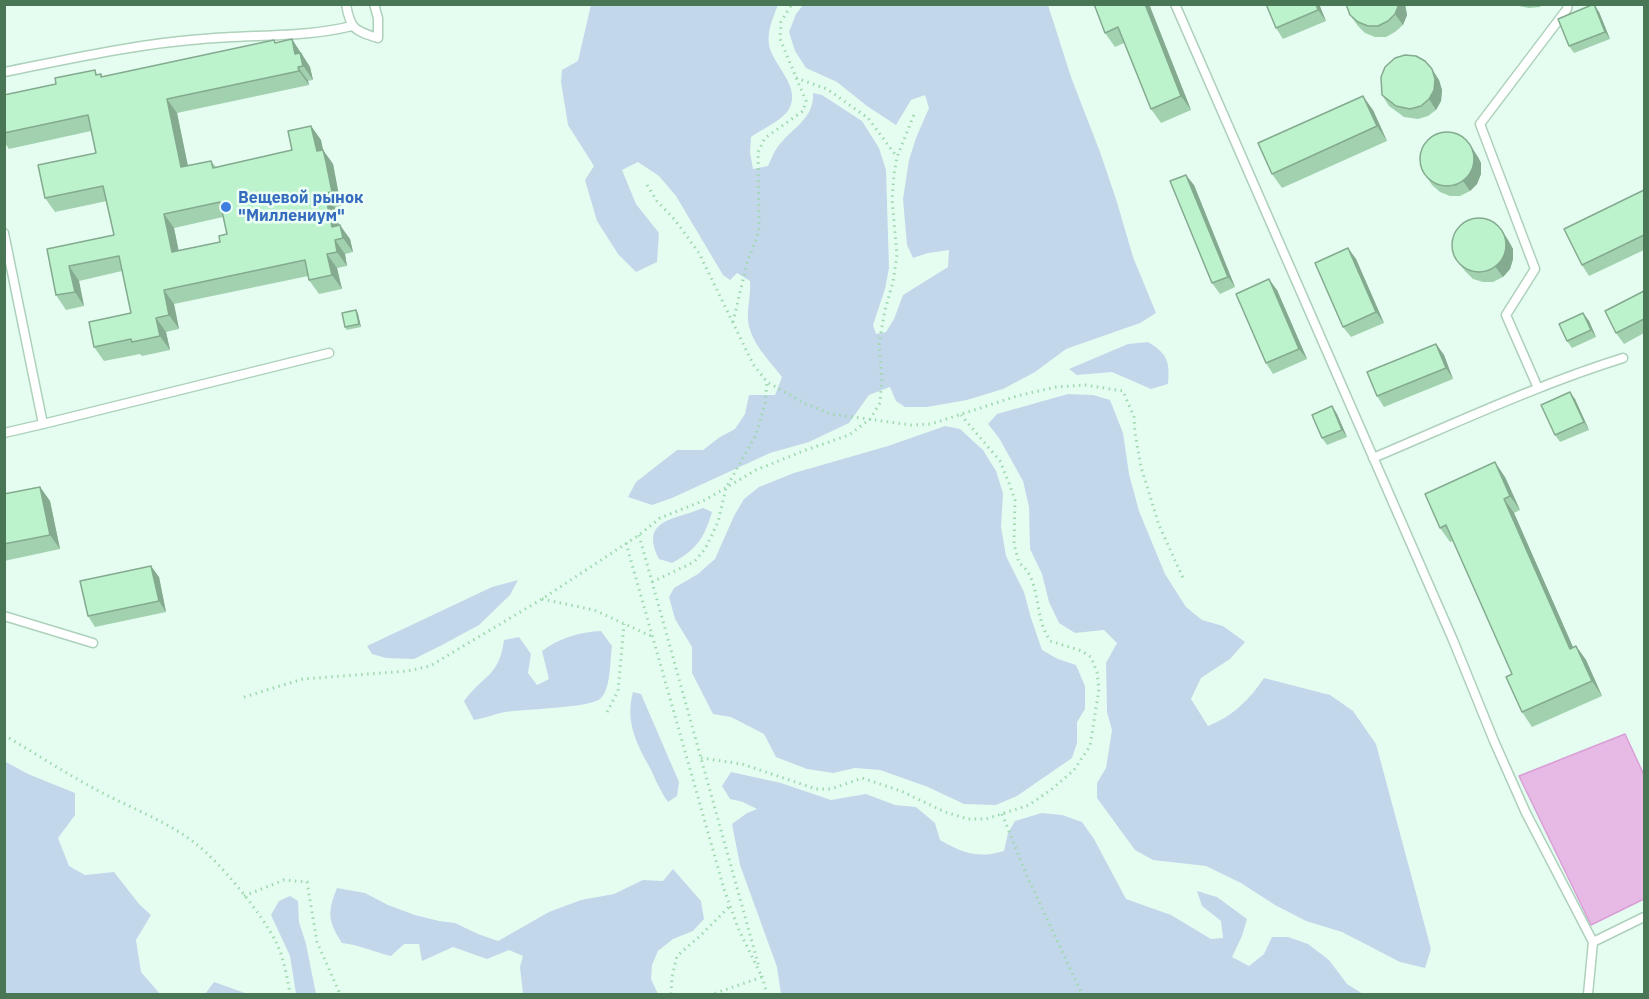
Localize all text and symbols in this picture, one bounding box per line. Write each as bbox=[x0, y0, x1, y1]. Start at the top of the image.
place label: Вещевой рынок "Миллениум" bbox=[238, 188, 363, 226]
marker: Вещевой рынок "Миллениум" bbox=[219, 200, 233, 214]

